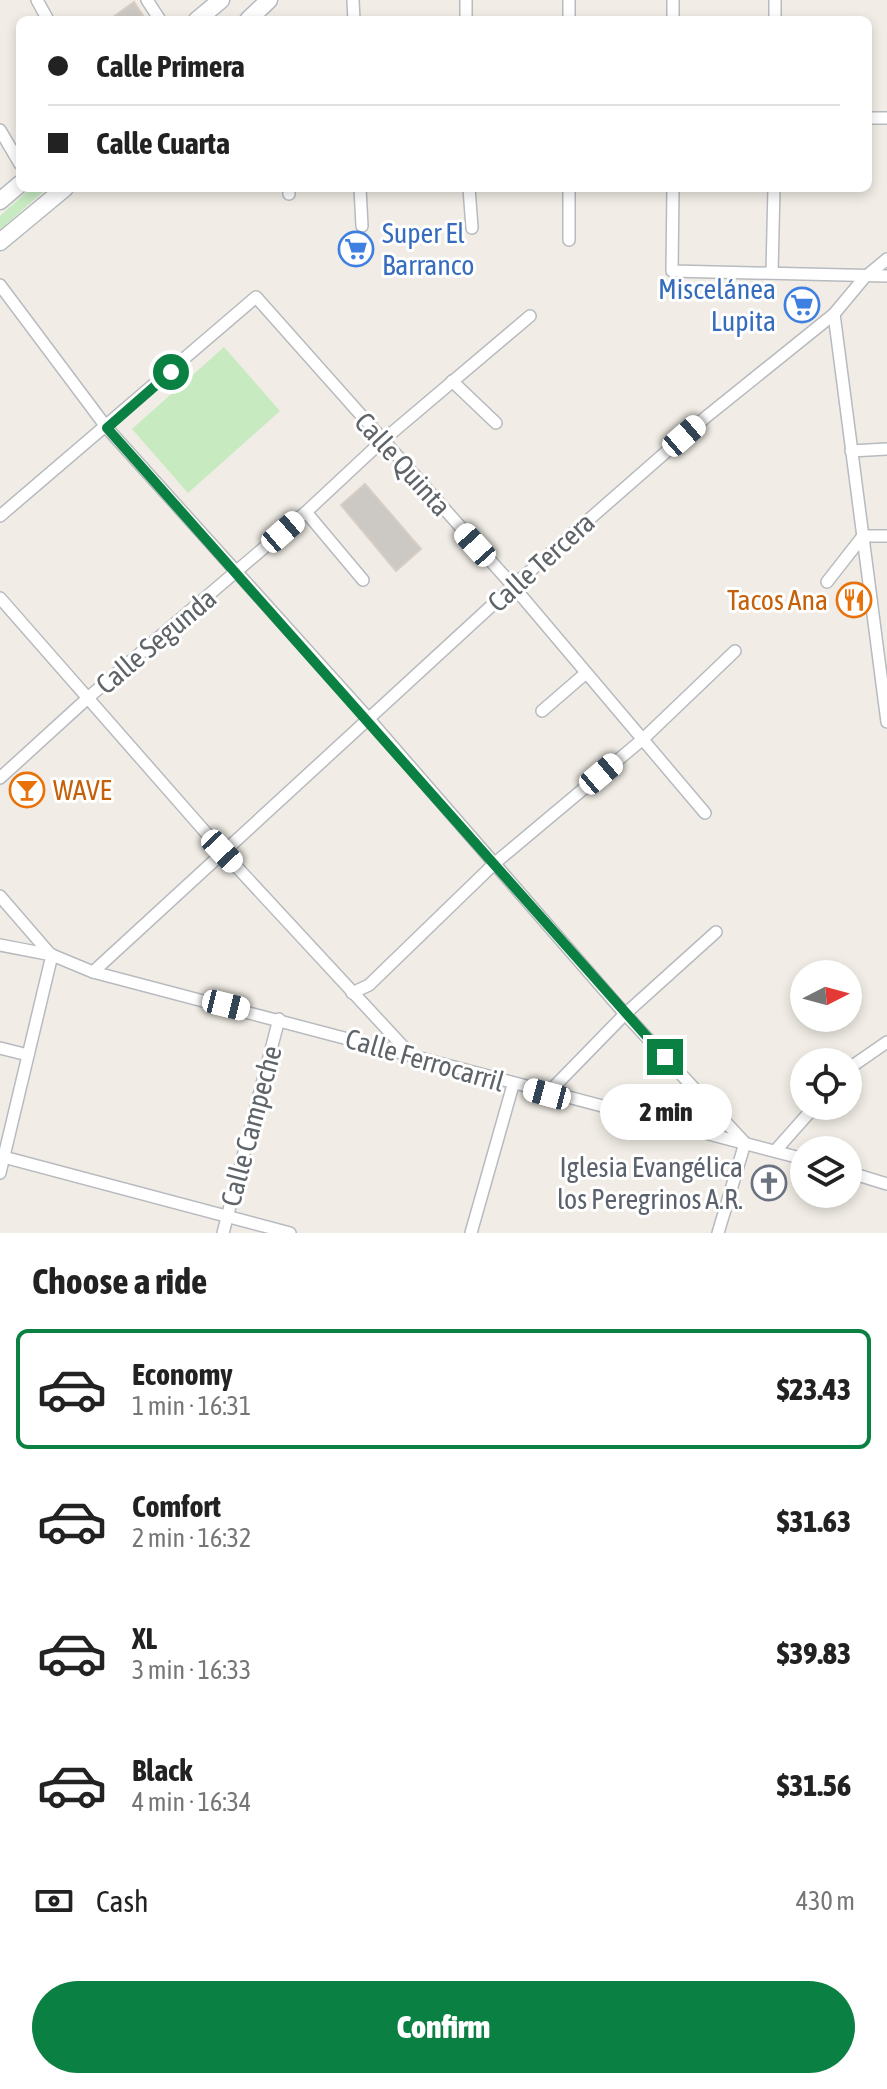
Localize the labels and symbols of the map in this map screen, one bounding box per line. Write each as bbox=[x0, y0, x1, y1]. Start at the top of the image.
place label: Super El Barranco bbox=[382, 217, 474, 281]
supermarket icon: Super El Barranco bbox=[337, 230, 375, 268]
place label: Miscelánea Lupita bbox=[658, 273, 776, 337]
supermarket icon: Miscelánea Lupita bbox=[783, 286, 821, 324]
route start bbox=[153, 354, 189, 390]
street label: Calle Quinta bbox=[348, 406, 458, 522]
car bbox=[658, 411, 710, 461]
street label: Calle Tercera bbox=[481, 506, 601, 618]
car bbox=[257, 507, 309, 557]
car bbox=[450, 519, 500, 571]
restaurant icon: Tacos Ana bbox=[835, 581, 873, 619]
street label: Calle Segunda bbox=[90, 582, 222, 700]
place label: Tacos Ana bbox=[727, 584, 828, 616]
car bbox=[575, 749, 627, 799]
bar icon: WAVE bbox=[8, 771, 46, 809]
place label: WAVE bbox=[53, 774, 112, 806]
car bbox=[197, 825, 247, 877]
north arrow bbox=[790, 960, 862, 1032]
car bbox=[200, 988, 252, 1022]
street label: Calle Ferrocarril bbox=[342, 1022, 509, 1098]
route end bbox=[647, 1039, 683, 1075]
street label: Calle Campeche bbox=[214, 1042, 288, 1210]
car bbox=[521, 1076, 573, 1112]
callout: 2 min bbox=[599, 1085, 731, 1141]
place label: Iglesia Evangélica los Peregrinos A.R. bbox=[557, 1151, 743, 1215]
church icon: Iglesia Evangélica los Peregrinos A.R. bbox=[750, 1164, 788, 1202]

